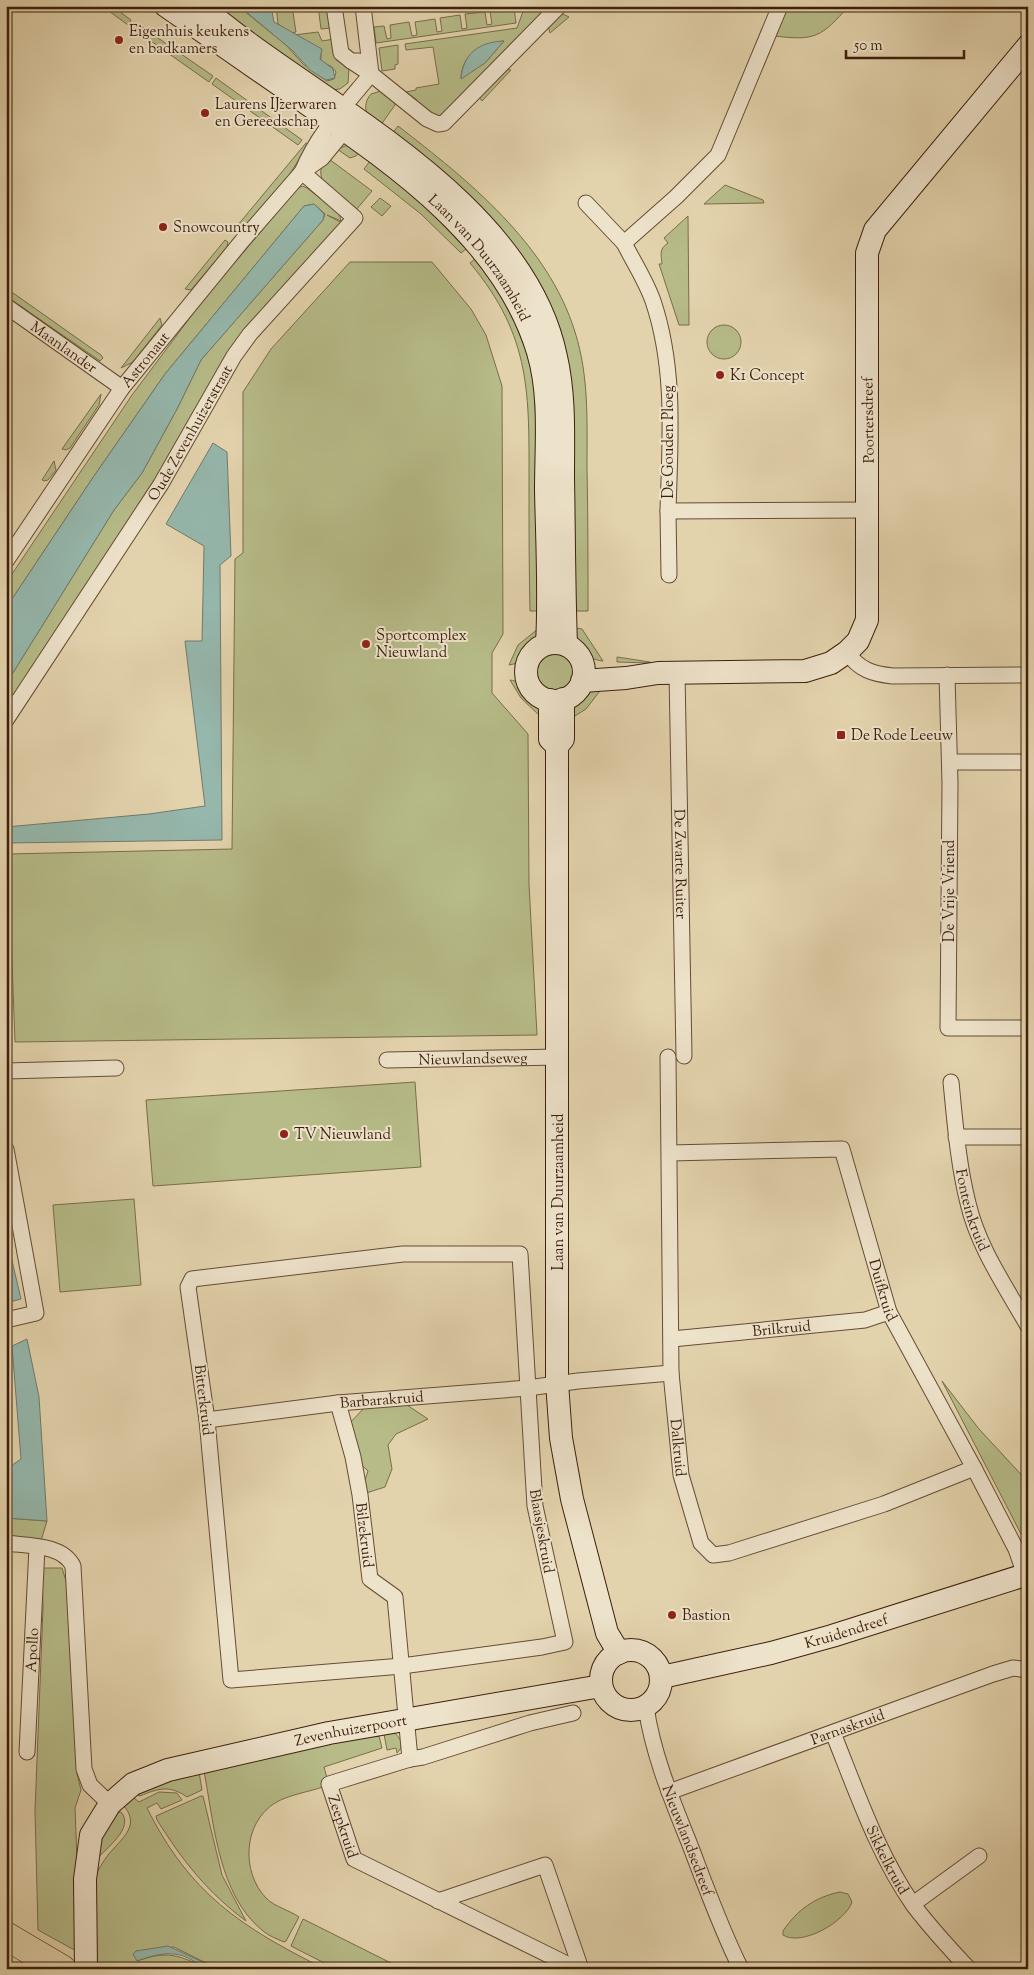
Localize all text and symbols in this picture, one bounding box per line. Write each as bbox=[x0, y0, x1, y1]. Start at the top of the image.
place label: Eigenhuis keukens en badkamers bbox=[129, 22, 249, 60]
scale bar bbox=[846, 28, 964, 60]
marker: Eigenhuis keukens en badkamers bbox=[113, 34, 125, 46]
text: 50 m bbox=[853, 36, 883, 57]
place label: Laurens IJzerwaren en Gereedschap bbox=[215, 95, 337, 133]
marker: Laurens IJzerwaren en Gereedschap bbox=[199, 107, 211, 119]
street label: Laan van Duurzaamheid bbox=[423, 190, 534, 326]
place label: Snowcountry bbox=[173, 218, 260, 239]
marker: Snowcountry bbox=[157, 221, 169, 233]
street label: Maanlander bbox=[25, 317, 101, 379]
street label: Astronaut bbox=[117, 328, 176, 393]
street label: Oude Zevenhuizerstraat bbox=[143, 362, 239, 506]
place label: K1 Concept bbox=[730, 366, 805, 387]
marker: K1 Concept bbox=[714, 369, 726, 381]
street label: Poortersdreef bbox=[858, 376, 881, 463]
street label: De Gouden Ploeg bbox=[659, 385, 680, 499]
place label: Sportcomplex Nieuwland bbox=[376, 626, 467, 664]
marker: Sportcomplex Nieuwland bbox=[360, 638, 372, 650]
place label: De Rode Leeuw bbox=[851, 726, 953, 747]
marker: De Rode Leeuw bbox=[835, 729, 847, 741]
street label: De Zwarte Ruiter bbox=[667, 809, 691, 920]
street label: De Vrije Vriend bbox=[940, 839, 961, 942]
street label: Nieuwlandseweg bbox=[418, 1049, 528, 1071]
street label: Laan van Duurzaamheid bbox=[549, 1113, 570, 1270]
place label: TV Nieuwland bbox=[294, 1125, 392, 1146]
marker: TV Nieuwland bbox=[278, 1128, 290, 1140]
street label: Fonteinkruid bbox=[949, 1167, 994, 1256]
street label: Duifkruid bbox=[862, 1257, 902, 1326]
street label: Brilkruid bbox=[751, 1316, 812, 1343]
street label: Bitterkruid bbox=[188, 1364, 217, 1437]
street label: Barbarakruid bbox=[339, 1387, 425, 1415]
street label: Dalkruid bbox=[664, 1418, 690, 1478]
street label: Blaasjeskruid bbox=[523, 1487, 558, 1576]
street label: Bilzekruid bbox=[349, 1502, 378, 1569]
place label: Bastion bbox=[682, 1606, 731, 1627]
marker: Bastion bbox=[666, 1609, 678, 1621]
street label: Kruidendreef bbox=[803, 1610, 892, 1655]
street label: Apollo bbox=[22, 1627, 45, 1673]
street label: Parnaskruid bbox=[808, 1705, 888, 1751]
street label: Zevenhuizerpoort bbox=[293, 1711, 409, 1753]
street label: Nieuwlandsedreef bbox=[656, 1782, 718, 1900]
street label: Zeepkruid bbox=[321, 1792, 362, 1862]
street label: Sikkelkruid bbox=[860, 1822, 913, 1900]

